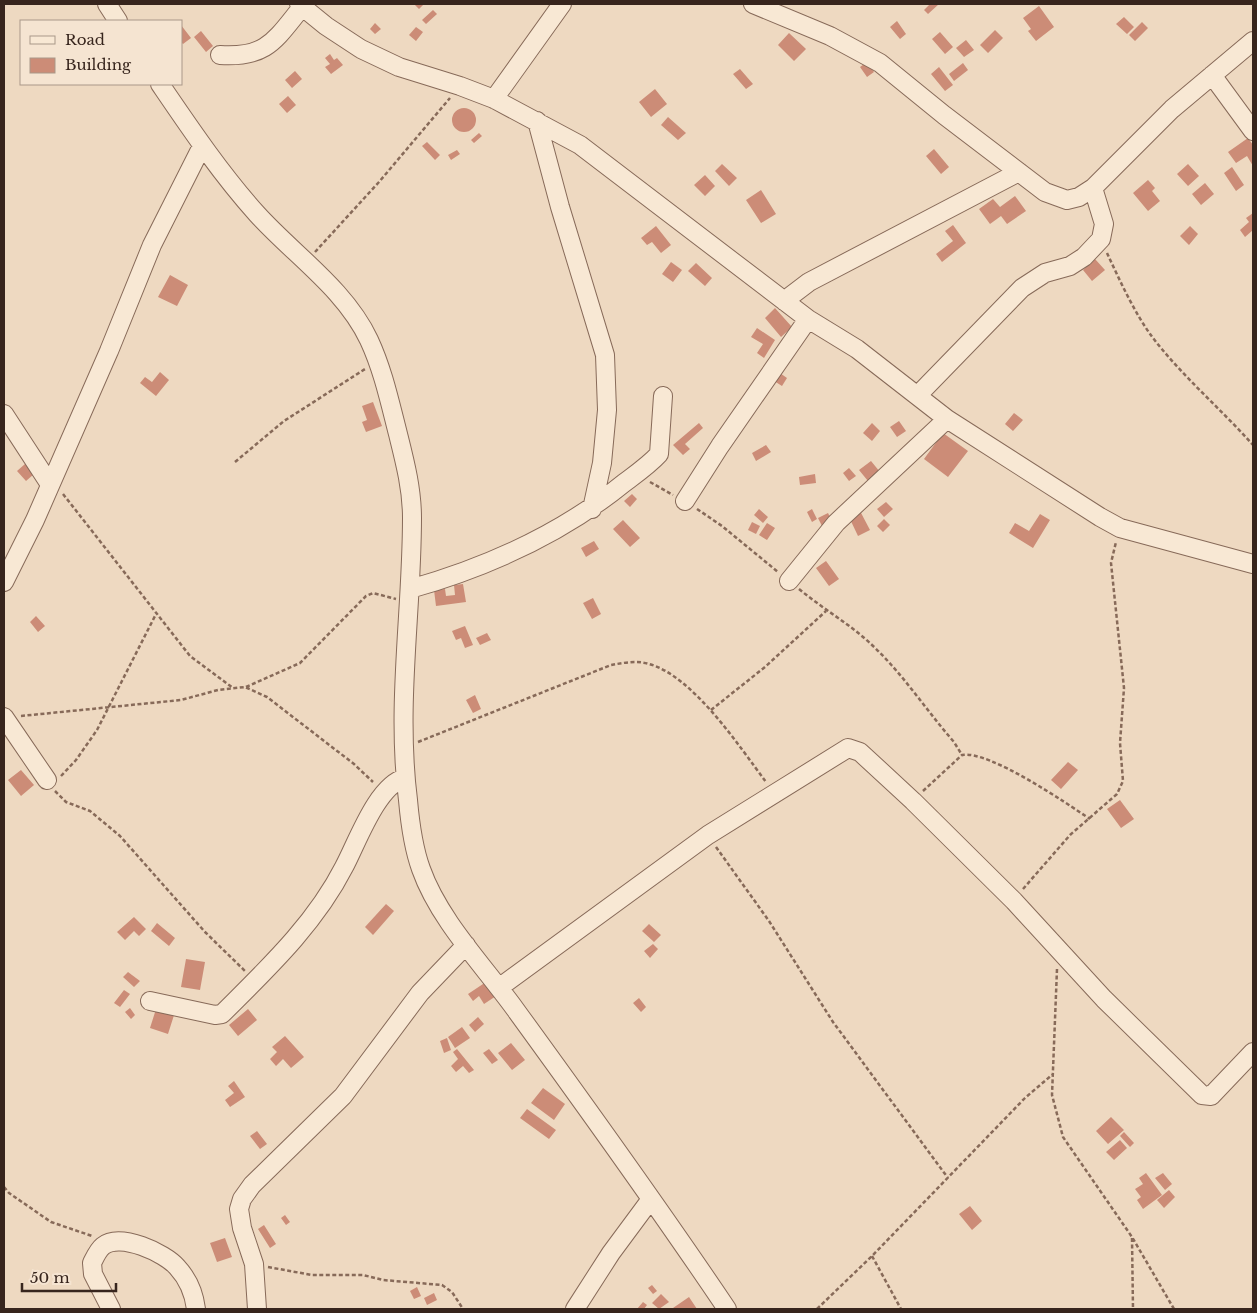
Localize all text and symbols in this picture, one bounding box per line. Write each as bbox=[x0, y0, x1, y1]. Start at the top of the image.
legend bbox=[20, 20, 182, 85]
text: Road bbox=[65, 30, 105, 49]
text: Building bbox=[65, 55, 132, 74]
scale bar bbox=[22, 1260, 116, 1292]
text: 50 m bbox=[30, 1268, 70, 1287]

